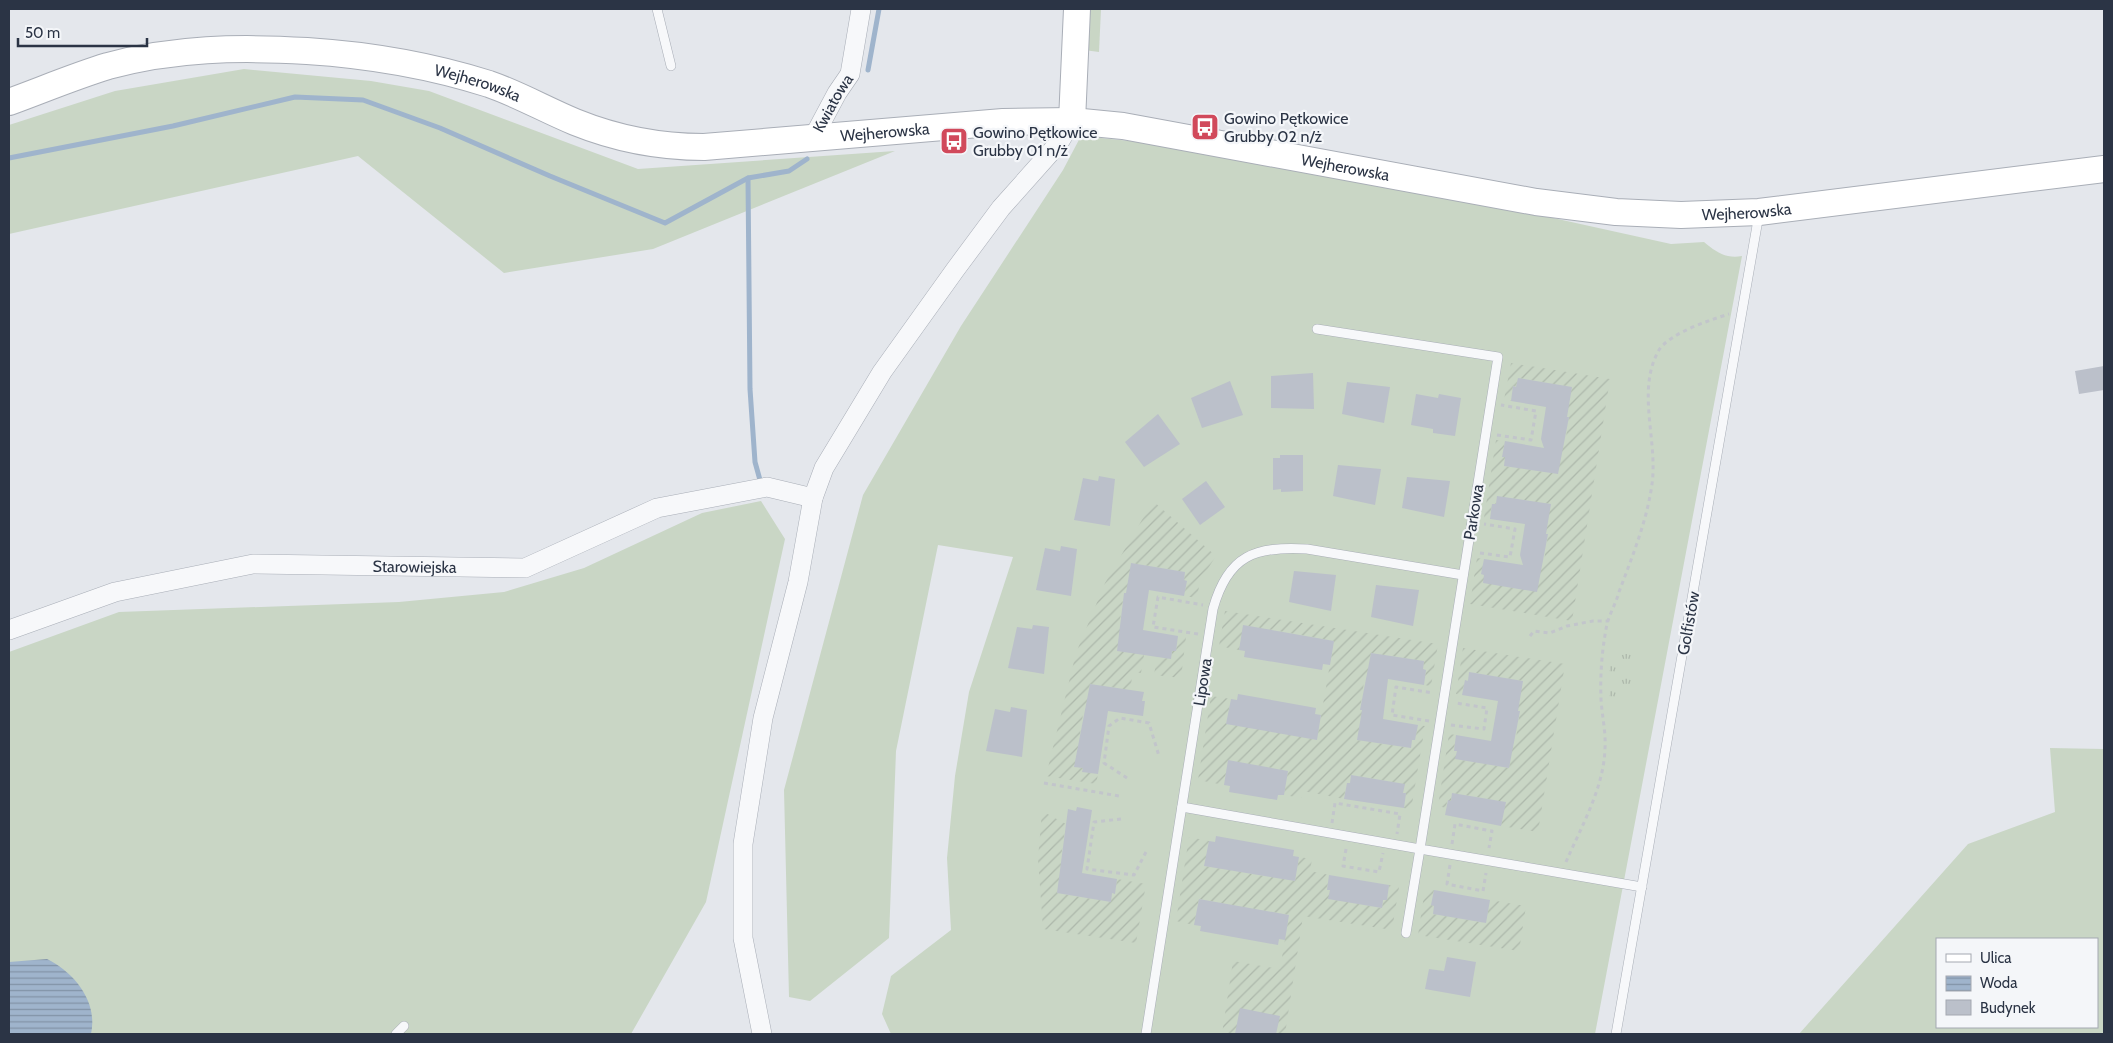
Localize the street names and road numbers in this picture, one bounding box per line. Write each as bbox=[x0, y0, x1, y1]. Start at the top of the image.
street label: Wejherowska bbox=[433, 60, 524, 106]
street label: Kwiatowa bbox=[809, 70, 857, 136]
street label: Wejherowska bbox=[839, 119, 931, 146]
street label: Wejherowska bbox=[1300, 150, 1391, 185]
street label: Wejherowska bbox=[1701, 199, 1793, 224]
street label: Parkowa bbox=[1460, 482, 1487, 541]
street label: Starowiejska bbox=[373, 557, 457, 577]
street label: Golfistów bbox=[1674, 589, 1703, 656]
street label: Lipowa bbox=[1189, 656, 1216, 707]

